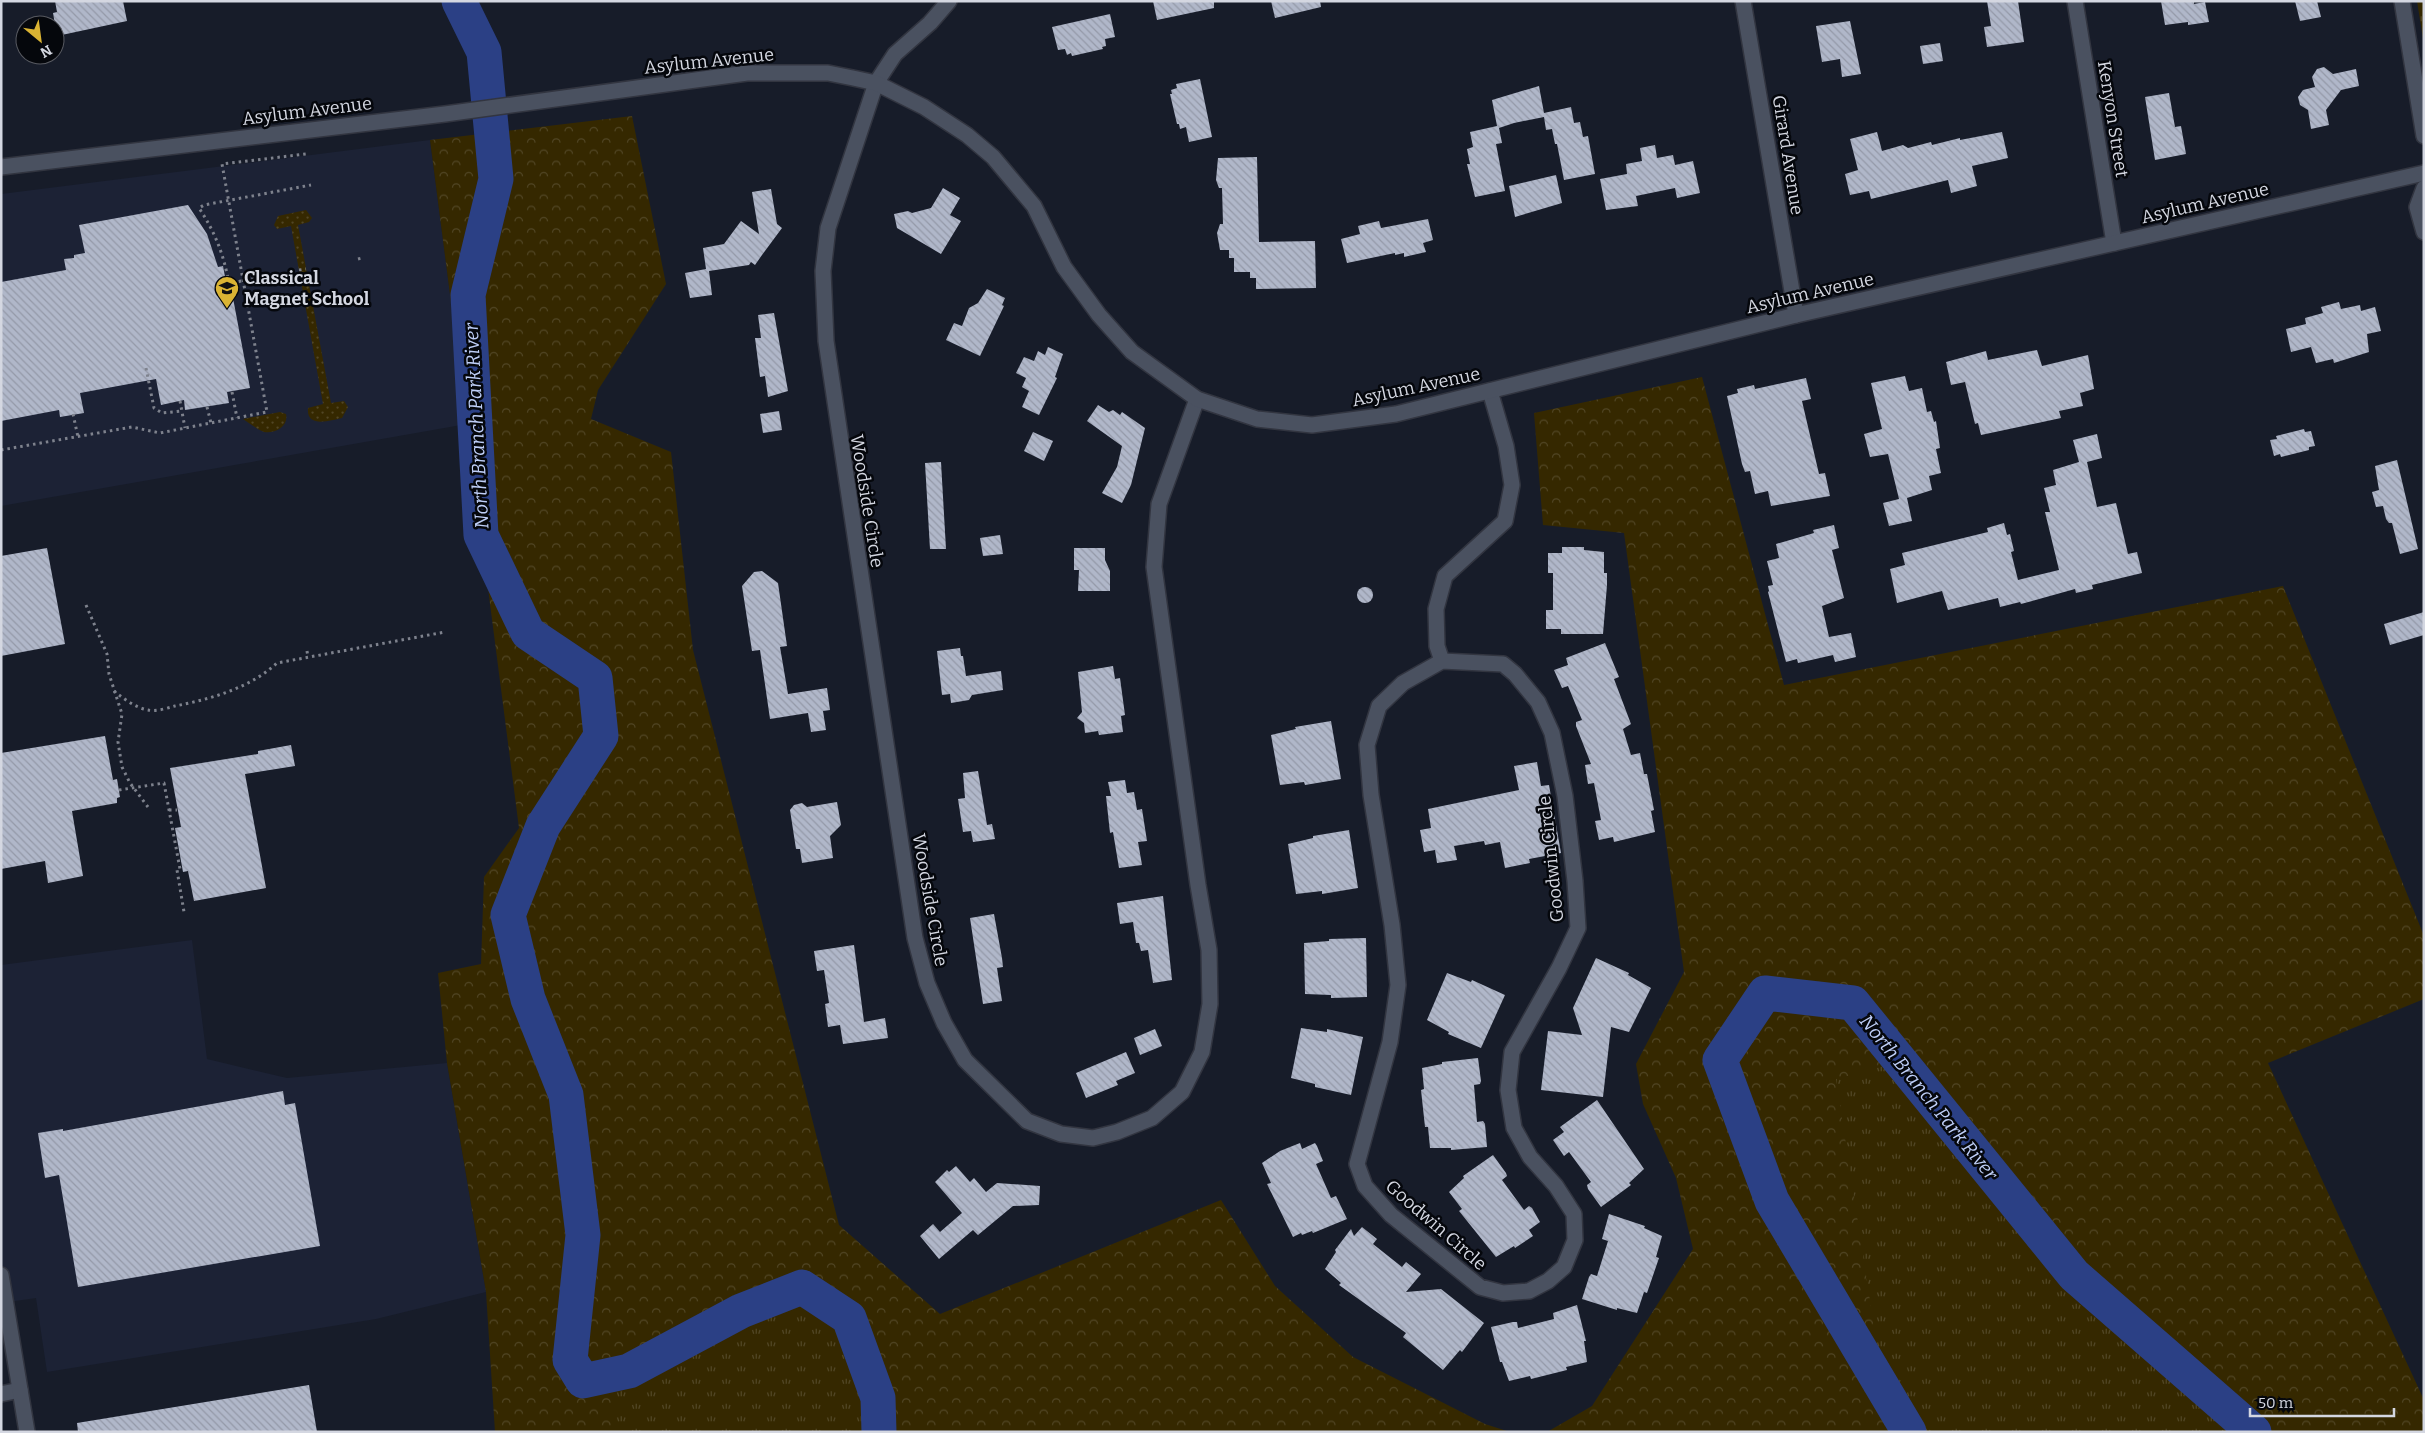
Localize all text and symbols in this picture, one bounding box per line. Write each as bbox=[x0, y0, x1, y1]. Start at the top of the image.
north arrow bbox=[15, 15, 65, 65]
text: N bbox=[37, 41, 55, 61]
street label: Asylum Avenue bbox=[643, 43, 775, 79]
street label: Kenyon Street bbox=[2093, 59, 2133, 179]
street label: Asylum Avenue bbox=[241, 92, 373, 130]
street label: Girard Avenue bbox=[1768, 94, 1808, 216]
street label: Asylum Avenue bbox=[2139, 178, 2271, 228]
place label: Classical Magnet School bbox=[244, 267, 370, 310]
street label: Asylum Avenue bbox=[1744, 268, 1876, 318]
school or university icon: Classical Magnet School bbox=[214, 275, 240, 309]
water label: North Branch Park River bbox=[460, 321, 493, 529]
street label: Asylum Avenue bbox=[1350, 363, 1482, 411]
street label: Woodside Circle bbox=[846, 433, 888, 569]
street label: Goodwin Circle bbox=[1533, 795, 1569, 923]
street label: Woodside Circle bbox=[907, 832, 953, 968]
water label: North Branch Park River bbox=[1855, 1010, 2003, 1186]
street label: Goodwin Circle bbox=[1381, 1175, 1491, 1275]
scale bar bbox=[2250, 1386, 2394, 1418]
text: 50 m bbox=[2258, 1394, 2294, 1412]

